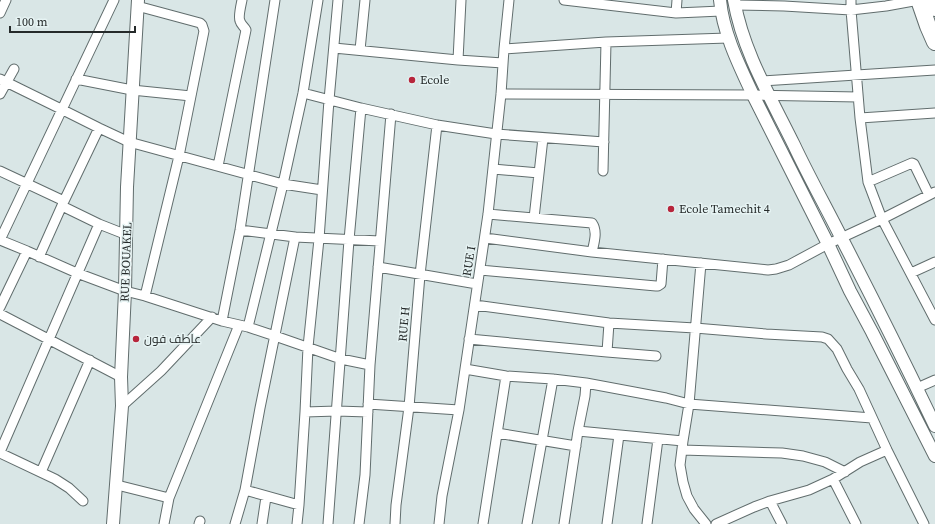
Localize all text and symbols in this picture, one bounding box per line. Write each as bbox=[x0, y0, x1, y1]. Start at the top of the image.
scale bar bbox=[10, 8, 135, 34]
text: 100 m bbox=[16, 14, 48, 30]
place label: Ecole bbox=[420, 72, 449, 88]
marker: Ecole bbox=[407, 75, 417, 85]
place label: Ecole Tamechit 4 bbox=[679, 201, 770, 217]
marker: Ecole Tamechit 4 bbox=[666, 204, 676, 214]
street label: RUE BOUAKEL bbox=[117, 222, 135, 302]
street label: RUE I bbox=[459, 245, 479, 277]
street label: RUE H bbox=[394, 306, 414, 342]
place label: عاطف فون bbox=[144, 331, 201, 347]
marker: عاطف فون bbox=[131, 334, 141, 344]

